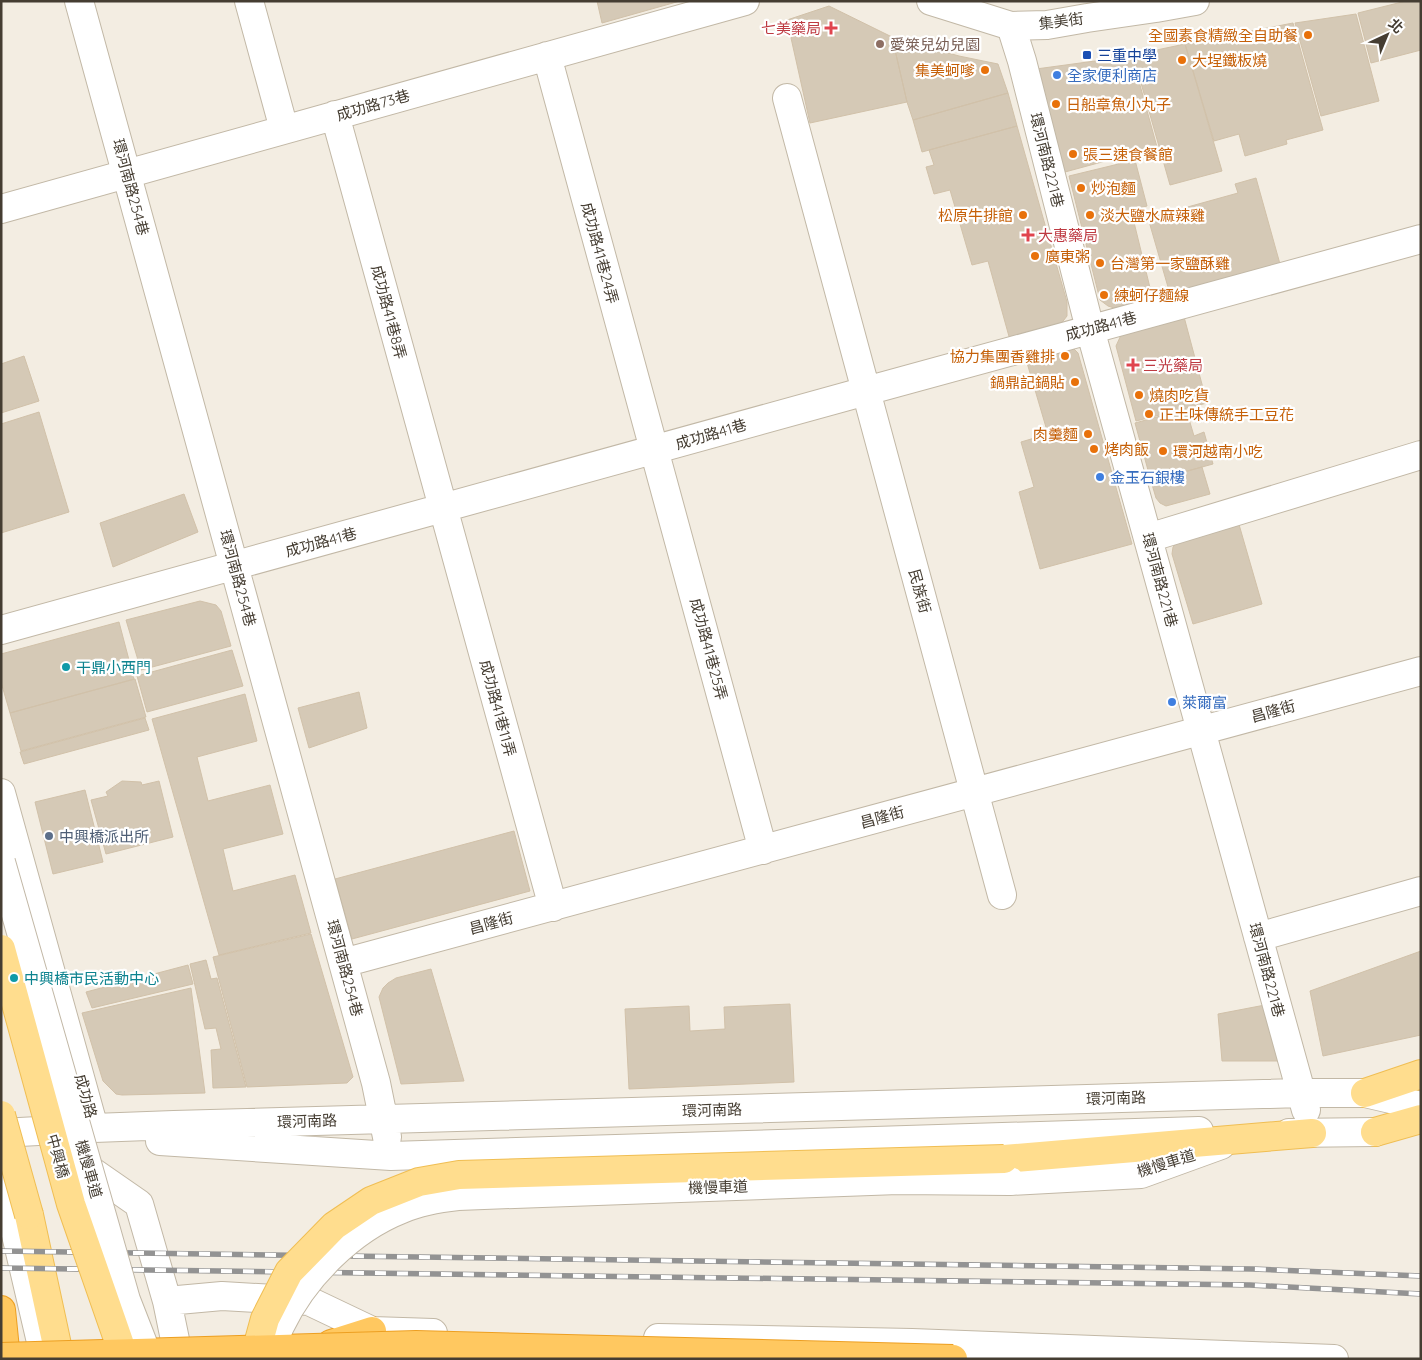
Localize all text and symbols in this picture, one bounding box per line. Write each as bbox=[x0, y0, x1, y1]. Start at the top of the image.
street label: 集美街 bbox=[1037, 8, 1085, 34]
north arrow bbox=[1362, 10, 1412, 60]
text: 北 bbox=[1385, 14, 1407, 37]
place label: 七美藥局 bbox=[761, 19, 821, 38]
marker: 七美藥局 bbox=[825, 22, 837, 34]
place label: 全國素食精緻全自助餐 bbox=[1148, 26, 1298, 45]
marker: 全國素食精緻全自助餐 bbox=[1302, 29, 1314, 41]
place label: 愛箂兒幼兒園 bbox=[890, 35, 980, 54]
marker: 愛箂兒幼兒園 bbox=[874, 38, 886, 50]
place label: 三重中學 bbox=[1097, 46, 1157, 65]
marker: 三重中學 bbox=[1081, 49, 1093, 61]
place label: 大埕鐵板燒 bbox=[1192, 51, 1267, 70]
marker: 大埕鐵板燒 bbox=[1176, 54, 1188, 66]
place label: 集美蚵嗲 bbox=[915, 61, 975, 80]
marker: 集美蚵嗲 bbox=[979, 64, 991, 76]
place label: 全家便利商店 bbox=[1067, 66, 1157, 85]
marker: 全家便利商店 bbox=[1051, 69, 1063, 81]
street label: 成功路73巷 bbox=[334, 85, 412, 125]
place label: 日船章魚小丸子 bbox=[1066, 95, 1171, 114]
marker: 日船章魚小丸子 bbox=[1050, 98, 1062, 110]
street label: 環河南路221巷 bbox=[1026, 111, 1068, 209]
street label: 環河南路254巷 bbox=[109, 137, 153, 237]
place label: 張三速食餐館 bbox=[1083, 145, 1173, 164]
marker: 張三速食餐館 bbox=[1067, 148, 1079, 160]
place label: 炒泡麵 bbox=[1091, 179, 1136, 198]
marker: 炒泡麵 bbox=[1075, 182, 1087, 194]
street label: 成功路41巷24弄 bbox=[577, 200, 623, 306]
place label: 松原牛排館 bbox=[938, 206, 1013, 225]
place label: 淡大鹽水麻辣雞 bbox=[1100, 206, 1205, 225]
marker: 松原牛排館 bbox=[1017, 209, 1029, 221]
marker: 淡大鹽水麻辣雞 bbox=[1084, 209, 1096, 221]
place label: 大惠藥局 bbox=[1038, 226, 1098, 245]
marker: 大惠藥局 bbox=[1022, 229, 1034, 241]
place label: 廣東粥 bbox=[1045, 247, 1090, 266]
marker: 廣東粥 bbox=[1029, 250, 1041, 262]
place label: 台灣第一家鹽酥雞 bbox=[1110, 254, 1230, 273]
marker: 台灣第一家鹽酥雞 bbox=[1094, 257, 1106, 269]
street label: 成功路41巷8弄 bbox=[367, 263, 411, 361]
place label: 練蚵仔麵線 bbox=[1114, 286, 1189, 305]
marker: 練蚵仔麵線 bbox=[1098, 289, 1110, 301]
street label: 成功路41巷 bbox=[1063, 307, 1139, 345]
place label: 協力集團香雞排 bbox=[950, 347, 1055, 366]
marker: 協力集團香雞排 bbox=[1059, 350, 1071, 362]
place label: 三光藥局 bbox=[1143, 356, 1203, 375]
marker: 三光藥局 bbox=[1127, 359, 1139, 371]
place label: 鍋鼎記鍋貼 bbox=[990, 373, 1065, 392]
marker: 鍋鼎記鍋貼 bbox=[1069, 376, 1081, 388]
place label: 燒肉吃貨 bbox=[1149, 386, 1209, 405]
marker: 燒肉吃貨 bbox=[1133, 389, 1145, 401]
place label: 正土味傳統手工豆花 bbox=[1159, 405, 1294, 424]
marker: 正土味傳統手工豆花 bbox=[1143, 408, 1155, 420]
street label: 成功路41巷 bbox=[673, 415, 749, 453]
place label: 肉羹麵 bbox=[1033, 425, 1078, 444]
marker: 肉羹麵 bbox=[1082, 428, 1094, 440]
place label: 烤肉飯 bbox=[1104, 440, 1149, 459]
place label: 環河越南小吃 bbox=[1173, 442, 1263, 461]
marker: 烤肉飯 bbox=[1088, 443, 1100, 455]
marker: 環河越南小吃 bbox=[1157, 445, 1169, 457]
place label: 金玉石銀樓 bbox=[1110, 468, 1185, 487]
marker: 金玉石銀樓 bbox=[1094, 471, 1106, 483]
street label: 成功路41巷 bbox=[283, 523, 359, 561]
street label: 環河南路254巷 bbox=[216, 528, 260, 628]
street label: 環河南路221巷 bbox=[1138, 531, 1182, 629]
street label: 民族街 bbox=[905, 567, 935, 615]
street label: 成功路41巷25弄 bbox=[686, 596, 732, 702]
place label: 干鼎小西門 bbox=[76, 658, 151, 677]
street label: 成功路41巷11弄 bbox=[476, 658, 520, 758]
marker: 干鼎小西門 bbox=[60, 661, 72, 673]
place label: 萊爾富 bbox=[1182, 693, 1227, 712]
marker: 萊爾富 bbox=[1166, 696, 1178, 708]
street label: 昌隆街 bbox=[1249, 696, 1297, 726]
street label: 昌隆街 bbox=[858, 802, 906, 832]
place label: 中興橋派出所 bbox=[59, 827, 149, 846]
marker: 中興橋派出所 bbox=[43, 830, 55, 842]
street label: 昌隆街 bbox=[467, 908, 515, 938]
street label: 環河南路254巷 bbox=[323, 918, 367, 1018]
street label: 環河南路221巷 bbox=[1245, 921, 1289, 1019]
place label: 中興橋市民活動中心 bbox=[24, 969, 159, 988]
marker: 中興橋市民活動中心 bbox=[8, 972, 20, 984]
street label: 成功路 bbox=[71, 1072, 101, 1120]
street label: 環河南路 bbox=[1086, 1087, 1146, 1109]
street label: 環河南路 bbox=[682, 1099, 742, 1121]
street label: 環河南路 bbox=[277, 1110, 337, 1132]
street label: 中興橋 bbox=[43, 1132, 73, 1180]
street label: 機慢車道 bbox=[72, 1138, 106, 1200]
street label: 機慢車道 bbox=[1135, 1145, 1197, 1181]
street label: 機慢車道 bbox=[688, 1176, 748, 1198]

